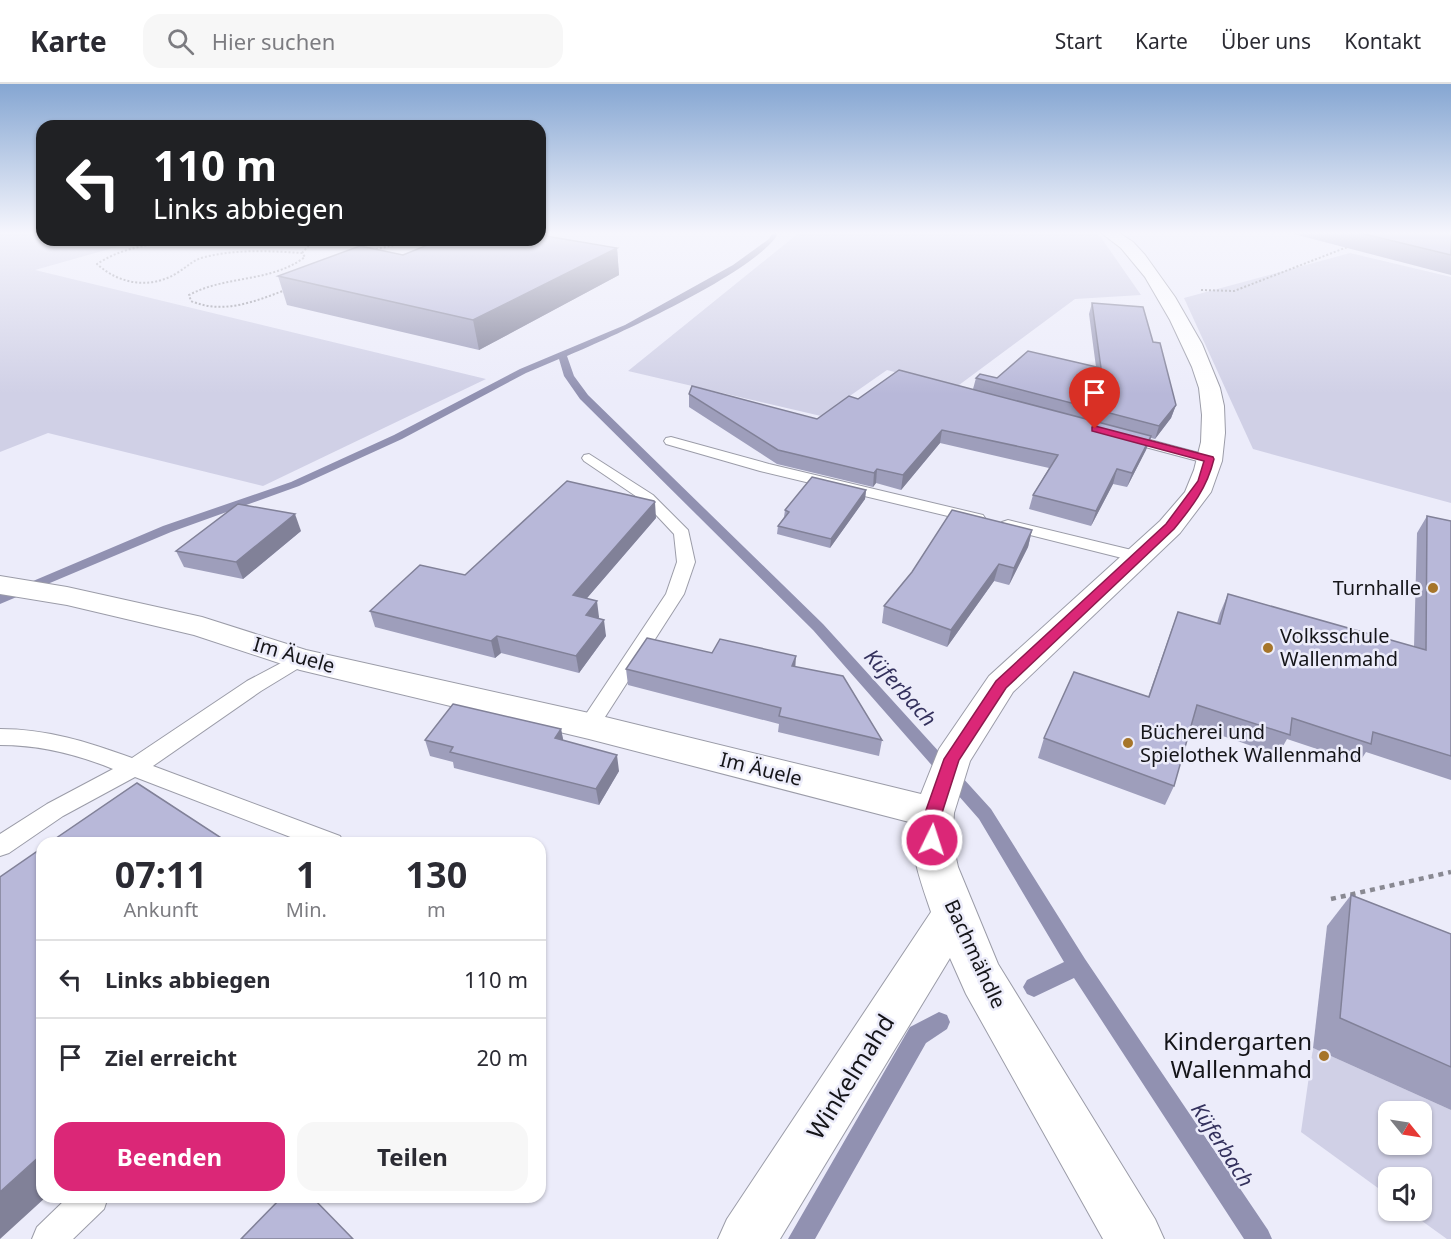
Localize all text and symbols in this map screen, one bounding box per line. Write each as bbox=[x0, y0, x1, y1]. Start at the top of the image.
search box bbox=[143, 14, 563, 68]
text: Karte bbox=[30, 22, 107, 60]
icon: search bbox=[164, 25, 197, 58]
text: Hier suchen bbox=[212, 26, 335, 56]
text: Start bbox=[1055, 27, 1102, 55]
text: Karte bbox=[1135, 27, 1188, 55]
text: Über uns bbox=[1221, 27, 1311, 55]
text: Kontakt bbox=[1344, 27, 1421, 55]
text: 110 m bbox=[153, 136, 277, 193]
icon: left bbox=[54, 144, 132, 222]
text: Links abbiegen bbox=[153, 190, 344, 227]
pin bbox=[1069, 367, 1120, 429]
icon: arrive bbox=[1078, 376, 1111, 409]
place label: Turnhalle bbox=[1333, 574, 1421, 601]
marker: Turnhalle bbox=[1426, 581, 1440, 595]
place label: Volksschule Wallenmahd bbox=[1280, 622, 1398, 672]
street label: Im Äuele bbox=[250, 630, 338, 679]
marker: Volksschule Wallenmahd bbox=[1261, 641, 1275, 655]
water label: Küferbach bbox=[858, 643, 943, 732]
place label: Bücherei und Spielothek Wallenmahd bbox=[1140, 718, 1362, 768]
marker: Bücherei und Spielothek Wallenmahd bbox=[1121, 736, 1135, 750]
street label: Im Äuele bbox=[717, 745, 805, 792]
position arrow bbox=[900, 808, 964, 872]
text: 07:11 bbox=[115, 850, 207, 899]
text: 1 bbox=[296, 850, 317, 899]
text: 130 bbox=[406, 850, 467, 899]
street label: Bachmähdle bbox=[938, 895, 1012, 1013]
text: Ankunft bbox=[124, 896, 198, 923]
text: Min. bbox=[286, 896, 327, 923]
text: m bbox=[427, 896, 446, 923]
icon: left bbox=[54, 963, 87, 996]
text: Links abbiegen bbox=[105, 964, 271, 994]
text: 110 m bbox=[464, 964, 528, 994]
street label: Winkelmahd bbox=[798, 1008, 901, 1145]
place label: Kindergarten Wallenmahd bbox=[1163, 1024, 1312, 1085]
icon: arrive bbox=[54, 1041, 87, 1074]
text: Ziel erreicht bbox=[105, 1042, 237, 1072]
text: 20 m bbox=[477, 1042, 528, 1072]
marker: Kindergarten Wallenmahd bbox=[1317, 1049, 1331, 1063]
water label: Küferbach bbox=[1185, 1097, 1261, 1192]
north arrow bbox=[1378, 1101, 1432, 1155]
map controls bbox=[1378, 1101, 1432, 1221]
button: Beenden bbox=[54, 1122, 285, 1191]
button: Teilen bbox=[297, 1122, 528, 1191]
button: sound bbox=[1378, 1167, 1432, 1221]

